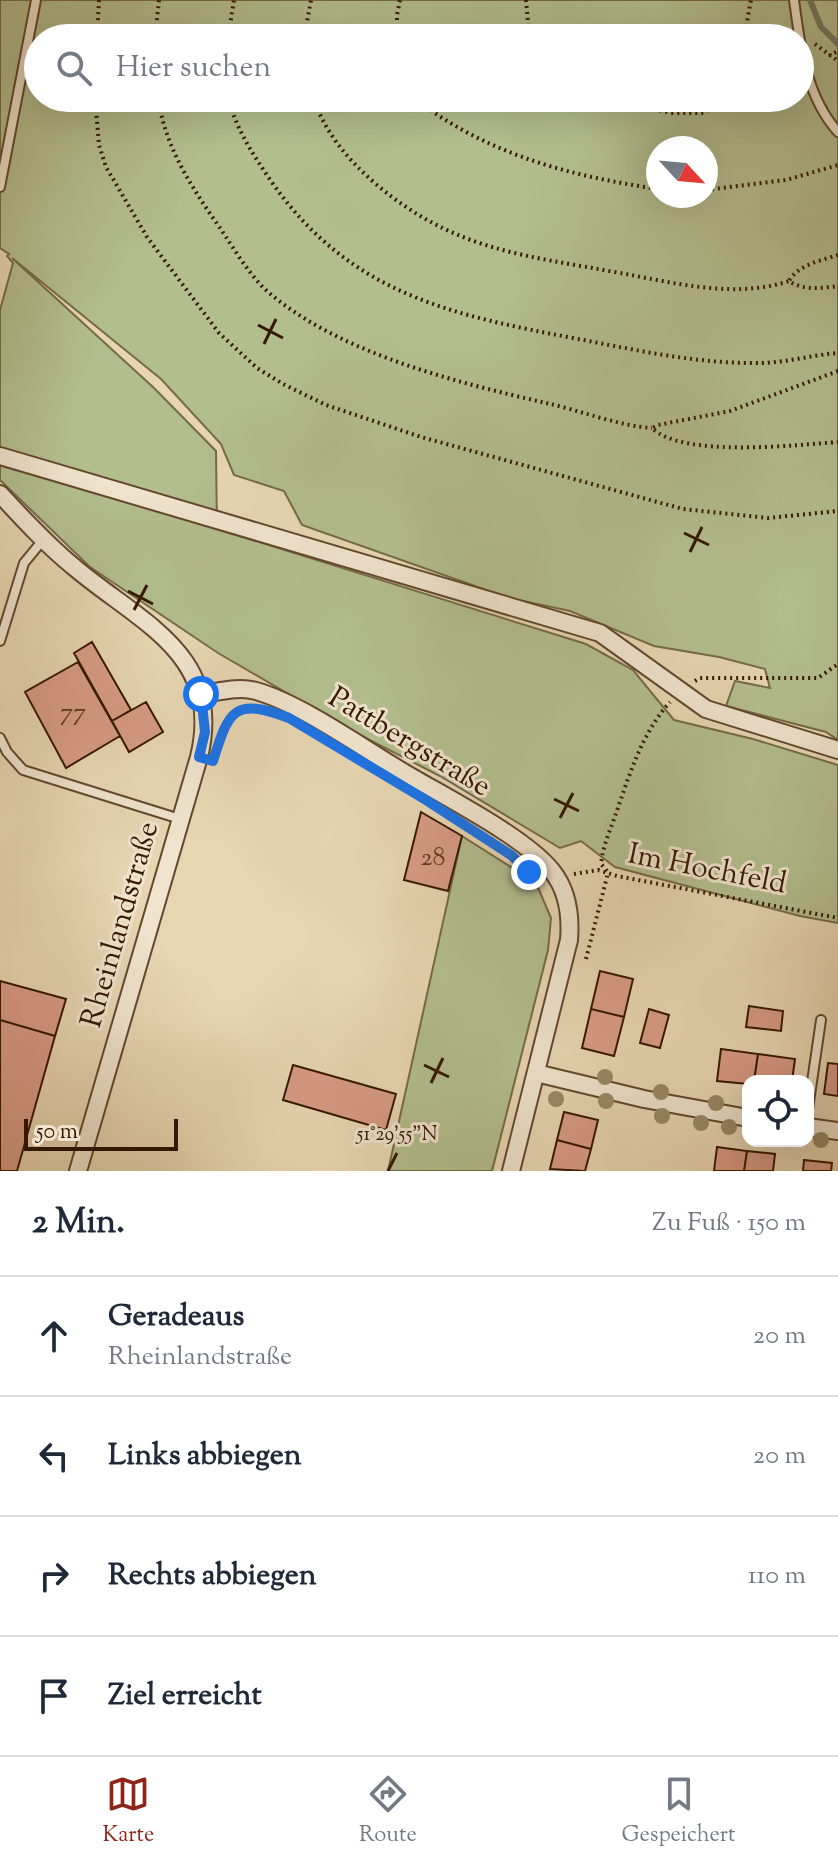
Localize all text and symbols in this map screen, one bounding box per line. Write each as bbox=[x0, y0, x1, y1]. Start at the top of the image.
search box bbox=[24, 24, 814, 112]
icon: search bbox=[52, 46, 96, 90]
text: Hier suchen bbox=[116, 47, 271, 90]
north arrow bbox=[646, 136, 718, 208]
route start bbox=[183, 676, 219, 712]
street label: Pattbergstraße bbox=[319, 677, 499, 809]
house number: 77 bbox=[60, 695, 86, 732]
street label: Rheinlandstraße bbox=[71, 817, 171, 1033]
street label: Im Hochfeld bbox=[624, 834, 790, 906]
house number: 28 bbox=[420, 840, 446, 877]
route end bbox=[511, 854, 547, 890]
map controls bbox=[742, 1075, 814, 1147]
button: locate bbox=[742, 1075, 814, 1147]
scale bar bbox=[24, 1115, 178, 1151]
text: 50 m bbox=[36, 1117, 78, 1149]
text: 51°29'55"N bbox=[356, 1121, 437, 1150]
text: 2 Min. bbox=[32, 1199, 125, 1248]
text: Zu Fuß · 150 m bbox=[652, 1205, 806, 1242]
text: Geradeaus bbox=[108, 1296, 244, 1339]
icon: ahead bbox=[32, 1314, 76, 1358]
text: 20 m bbox=[753, 1318, 806, 1355]
text: Rheinlandstraße bbox=[108, 1339, 292, 1376]
icon: left bbox=[32, 1434, 76, 1478]
text: Links abbiegen bbox=[108, 1435, 301, 1478]
text: 20 m bbox=[753, 1438, 806, 1475]
icon: right bbox=[32, 1554, 76, 1598]
text: Rechts abbiegen bbox=[108, 1555, 316, 1598]
text: 110 m bbox=[748, 1558, 806, 1595]
icon: arrive bbox=[32, 1674, 76, 1718]
text: Ziel erreicht bbox=[108, 1675, 262, 1718]
tab: Karte bbox=[102, 1772, 154, 1852]
tab: Route bbox=[359, 1772, 417, 1852]
tab: Gespeichert bbox=[622, 1772, 736, 1852]

